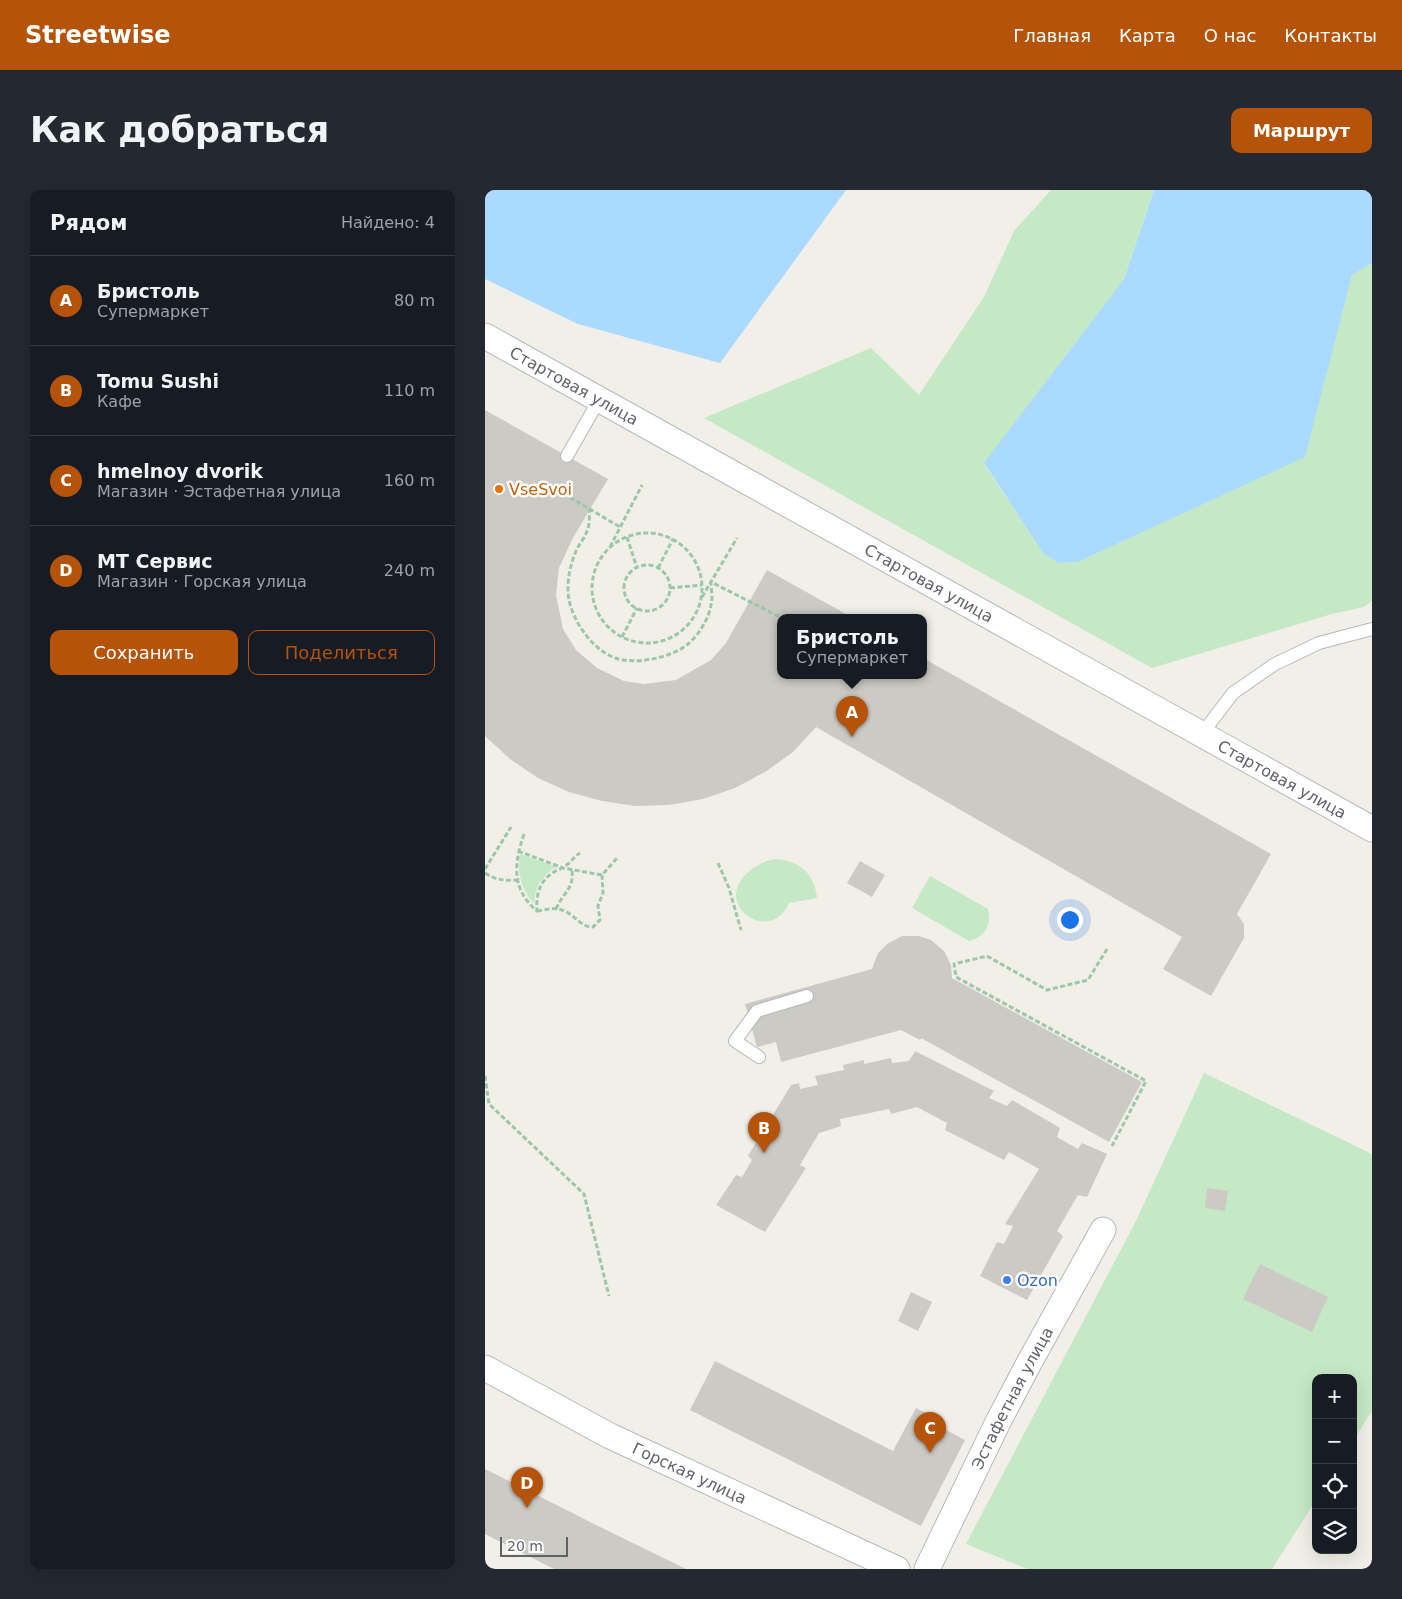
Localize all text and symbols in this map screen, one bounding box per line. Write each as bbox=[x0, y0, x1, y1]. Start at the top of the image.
text: Streetwise bbox=[25, 21, 171, 49]
text: Главная bbox=[1013, 25, 1091, 46]
text: Карта bbox=[1119, 25, 1176, 46]
text: О нас bbox=[1204, 25, 1256, 46]
text: Контакты bbox=[1284, 25, 1377, 46]
button: Маршрут bbox=[1231, 108, 1372, 153]
text: Как добраться bbox=[30, 110, 329, 150]
text: Рядом bbox=[50, 211, 127, 235]
text: Найдено: 4 bbox=[341, 213, 435, 232]
text: Бристоль bbox=[97, 280, 200, 302]
text: A bbox=[60, 291, 72, 310]
text: 80 m bbox=[394, 291, 435, 310]
text: Супермаркет bbox=[97, 302, 209, 321]
street label: Стартовая улица bbox=[506, 343, 642, 429]
text: Tomu Sushi bbox=[97, 370, 219, 392]
text: B bbox=[60, 381, 72, 400]
text: 110 m bbox=[384, 381, 435, 400]
text: Кафе bbox=[97, 392, 142, 411]
text: hmelnoy dvorik bbox=[97, 460, 263, 482]
text: C bbox=[60, 471, 72, 490]
text: 160 m bbox=[384, 471, 435, 490]
place label: VseSvoi bbox=[509, 480, 572, 499]
text: Магазин · Эстафетная улица bbox=[97, 482, 341, 501]
marker: VseSvoi bbox=[493, 483, 505, 495]
street label: Стартовая улица bbox=[861, 540, 996, 627]
text: МТ Сервис bbox=[97, 550, 213, 572]
text: D bbox=[59, 561, 73, 580]
text: 240 m bbox=[384, 561, 435, 580]
text: Магазин · Горская улица bbox=[97, 572, 307, 591]
popup bbox=[777, 614, 927, 679]
text: Бристоль bbox=[796, 626, 899, 648]
button: Сохранить bbox=[50, 630, 238, 675]
button: Поделиться bbox=[248, 630, 435, 675]
text: Супермаркет bbox=[796, 648, 908, 667]
pin: A bbox=[836, 696, 868, 737]
street label: Стартовая улица bbox=[1214, 736, 1350, 823]
your location bbox=[1057, 907, 1083, 933]
pin: B bbox=[748, 1112, 780, 1153]
place label: Ozon bbox=[1017, 1271, 1058, 1290]
marker: Ozon bbox=[1001, 1274, 1013, 1286]
street label: Эстафетная улица bbox=[968, 1324, 1057, 1472]
map controls bbox=[1312, 1374, 1357, 1554]
button: + bbox=[1312, 1374, 1357, 1419]
pin: C bbox=[914, 1412, 946, 1453]
button: − bbox=[1312, 1419, 1357, 1464]
street label: Горская улица bbox=[629, 1439, 749, 1508]
button: locate bbox=[1312, 1464, 1357, 1509]
pin: D bbox=[511, 1467, 543, 1508]
button: layers bbox=[1312, 1509, 1357, 1554]
scale bar bbox=[500, 1534, 567, 1557]
text: 20 m bbox=[507, 1538, 543, 1554]

